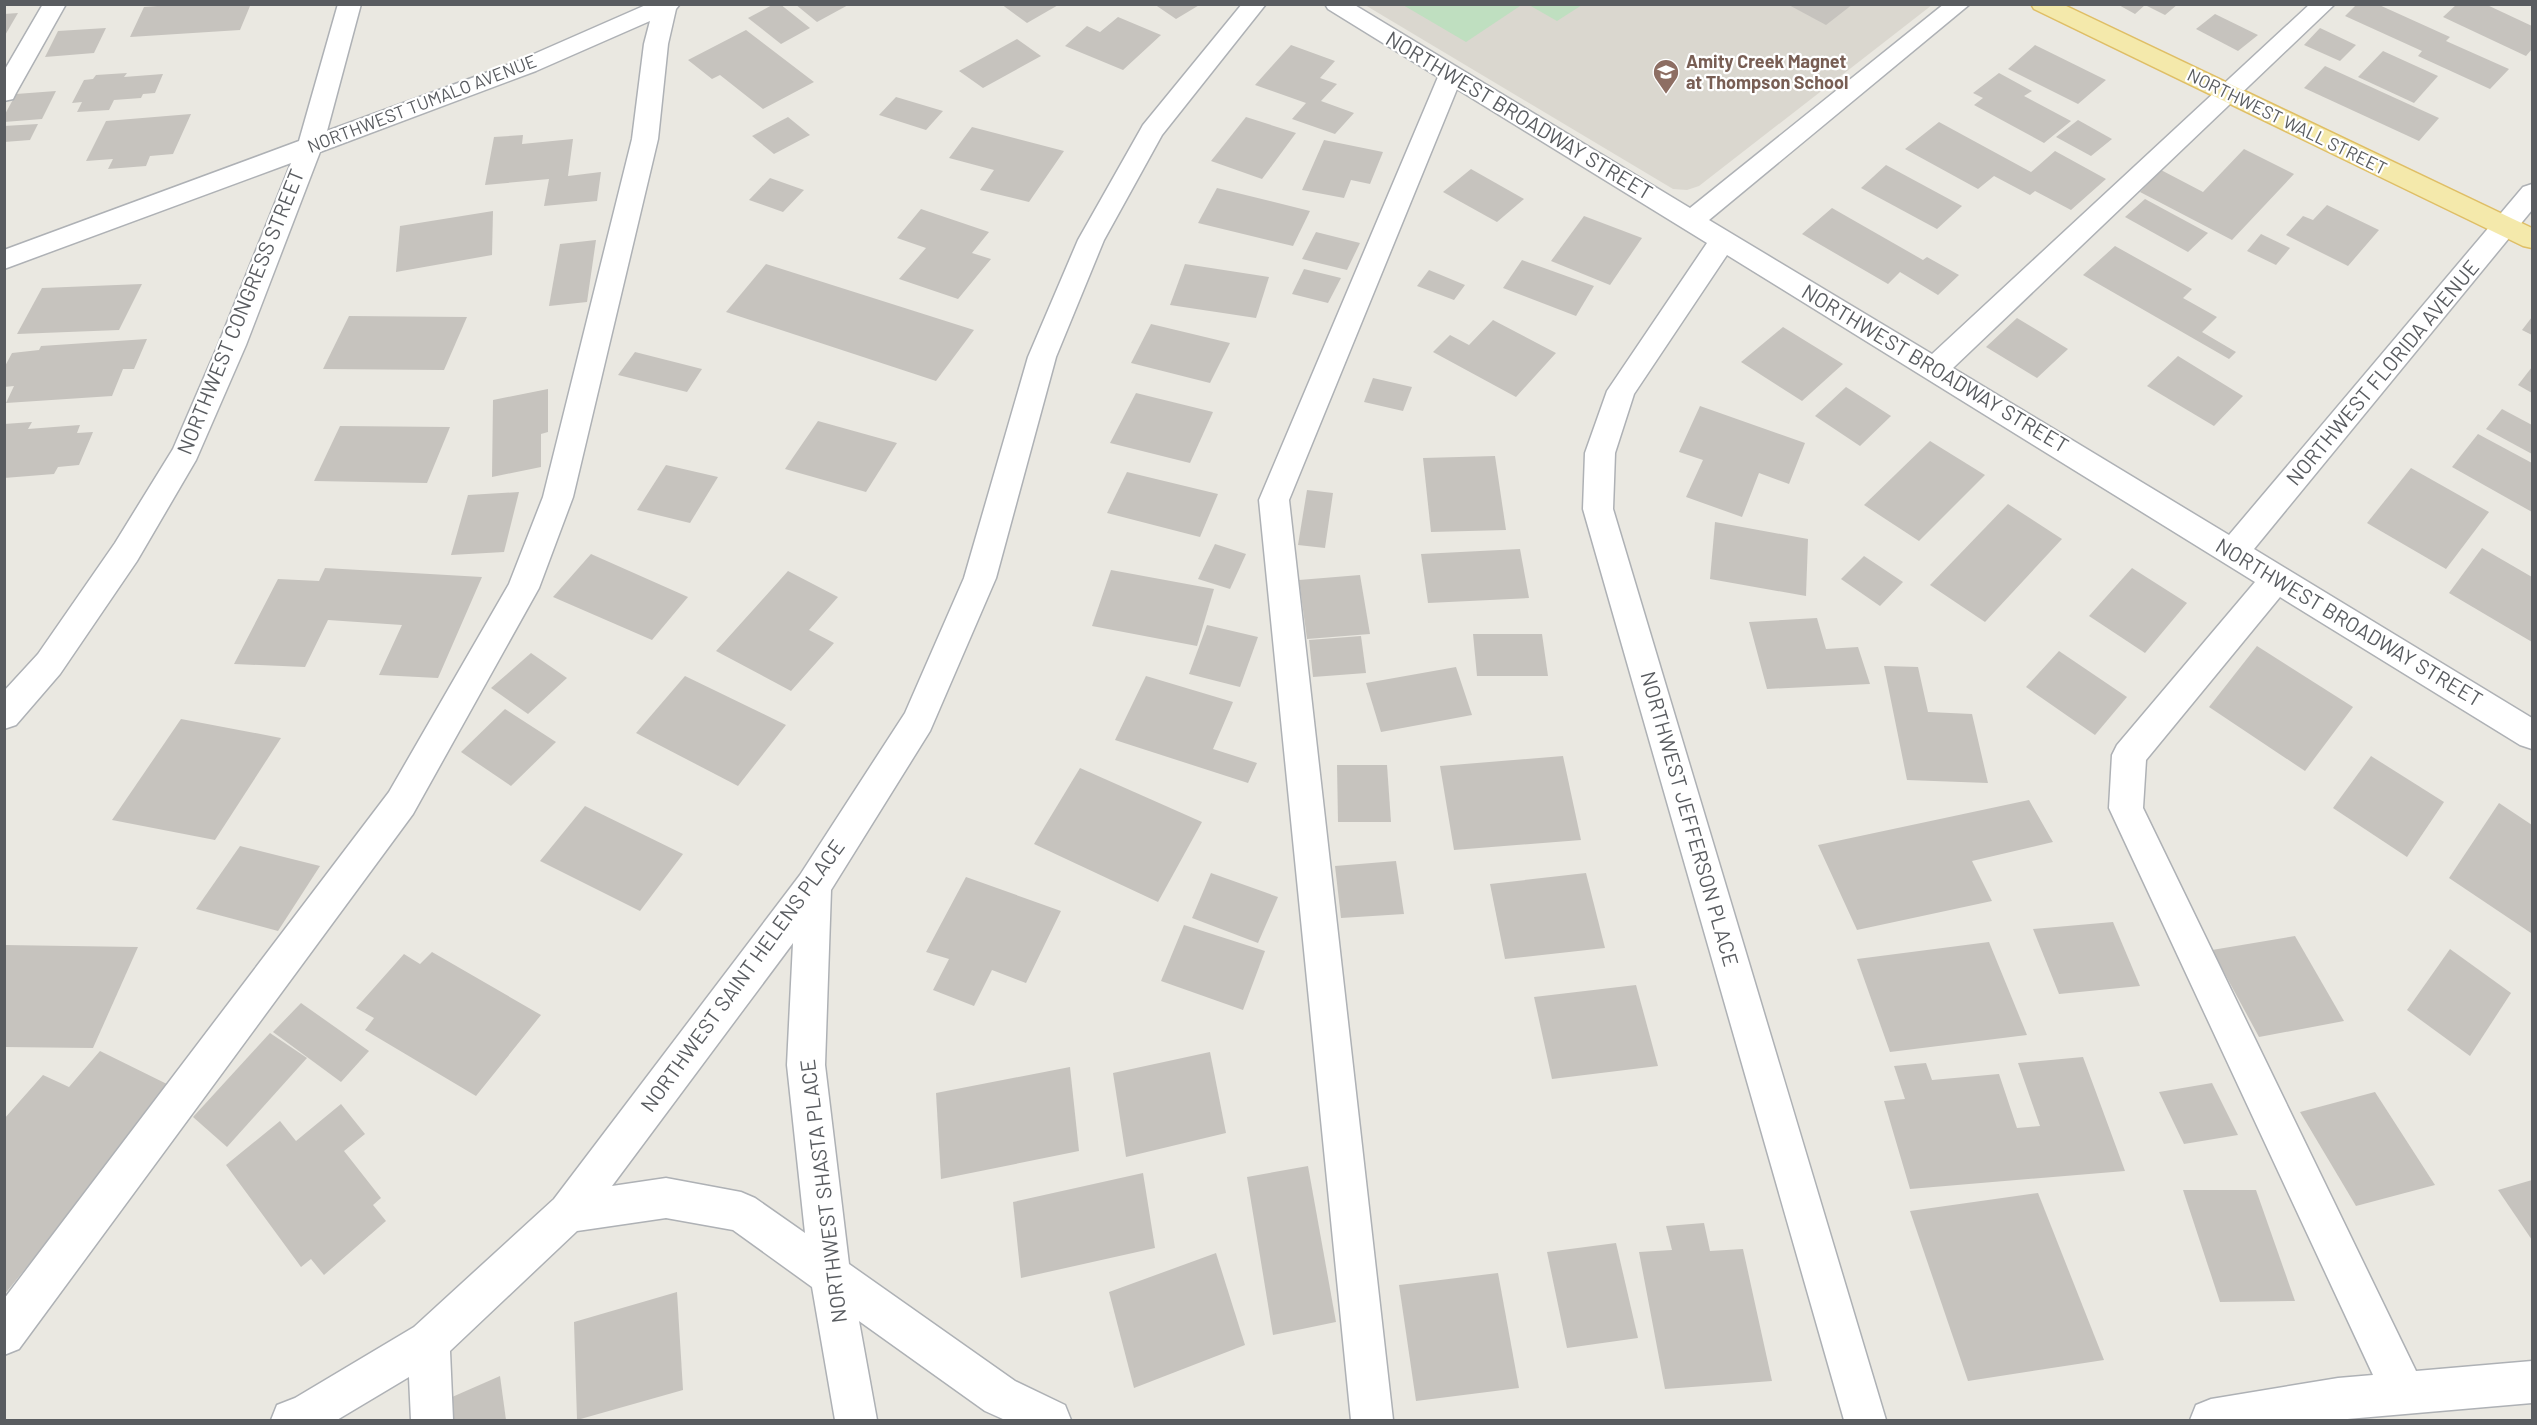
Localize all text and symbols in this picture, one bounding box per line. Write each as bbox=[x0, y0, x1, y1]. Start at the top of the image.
street label: NORTHWEST BROADWAY STREET bbox=[1382, 25, 1658, 204]
street label: NORTHWEST TUMALO AVENUE bbox=[304, 49, 539, 157]
place label: Amity Creek Magnet at Thompson School bbox=[1686, 50, 1848, 93]
school or university icon: Amity Creek Magnet at Thompson School bbox=[1651, 57, 1681, 95]
street label: NORTHWEST WALL STREET bbox=[2184, 63, 2391, 179]
street label: NORTHWEST CONGRESS STREET bbox=[171, 165, 308, 458]
street label: NORTHWEST FLORIDA AVENUE bbox=[2280, 254, 2483, 490]
street label: NORTHWEST BROADWAY STREET bbox=[1798, 278, 2074, 457]
street label: NORTHWEST BROADWAY STREET bbox=[2212, 532, 2488, 711]
street label: NORTHWEST JEFFERSON PLACE bbox=[1636, 668, 1745, 969]
street label: NORTHWEST SAINT HELENS PLACE bbox=[635, 834, 849, 1116]
street label: NORTHWEST SHASTA PLACE bbox=[794, 1058, 851, 1324]

